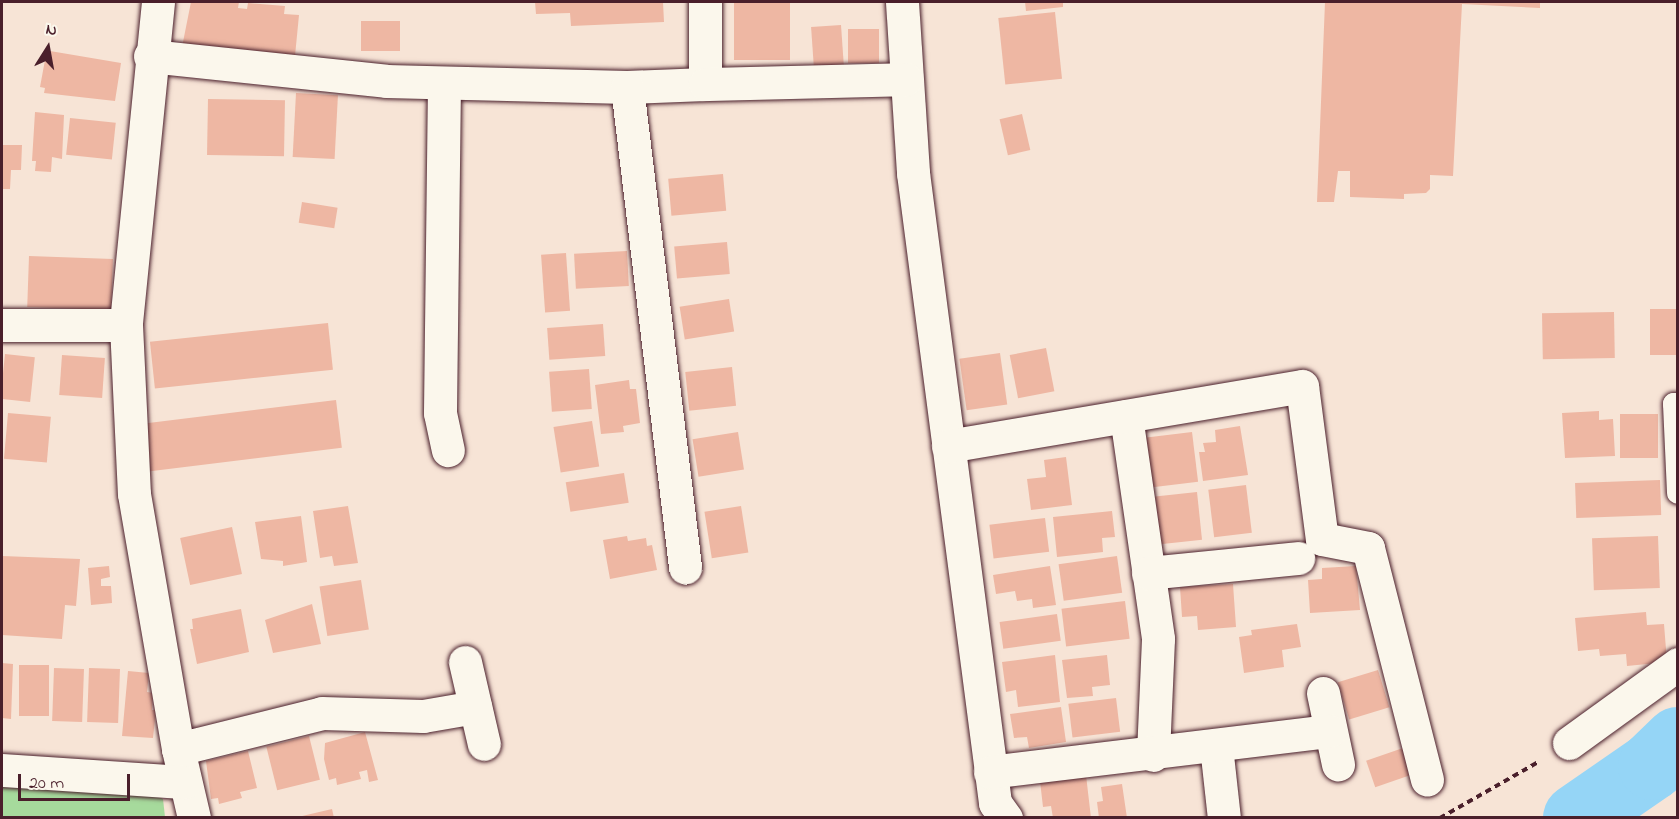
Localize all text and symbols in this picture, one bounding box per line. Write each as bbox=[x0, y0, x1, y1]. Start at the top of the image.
north arrow bbox=[18, 18, 78, 78]
text: N bbox=[44, 18, 59, 43]
scale bar bbox=[21, 762, 134, 800]
text: 20 m bbox=[29, 771, 64, 797]

